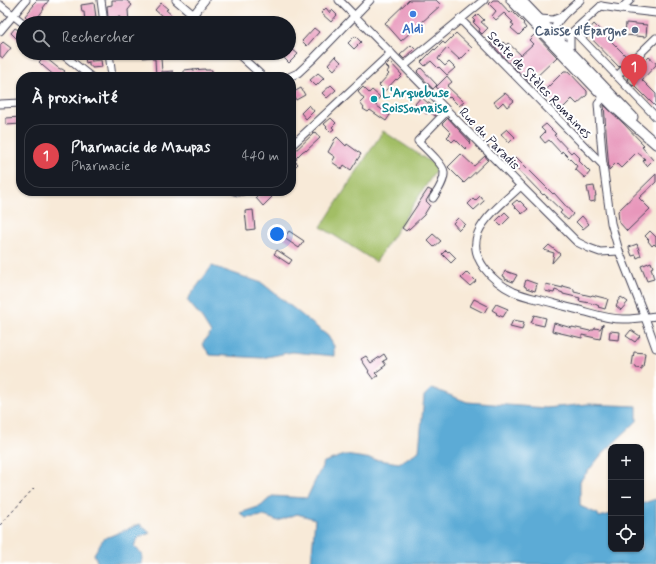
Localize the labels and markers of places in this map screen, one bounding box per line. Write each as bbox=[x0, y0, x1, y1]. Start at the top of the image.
marker: Aldi bbox=[408, 9, 418, 19]
place label: Aldi bbox=[402, 21, 424, 38]
place label: Caisse d'Épargne bbox=[535, 22, 627, 42]
marker: Caisse d'Épargne bbox=[630, 25, 640, 35]
pin: 1 bbox=[621, 54, 647, 87]
place label: L'Arquebuse Soissonnaise bbox=[382, 85, 449, 117]
marker: L'Arquebuse Soissonnaise bbox=[369, 94, 379, 104]

